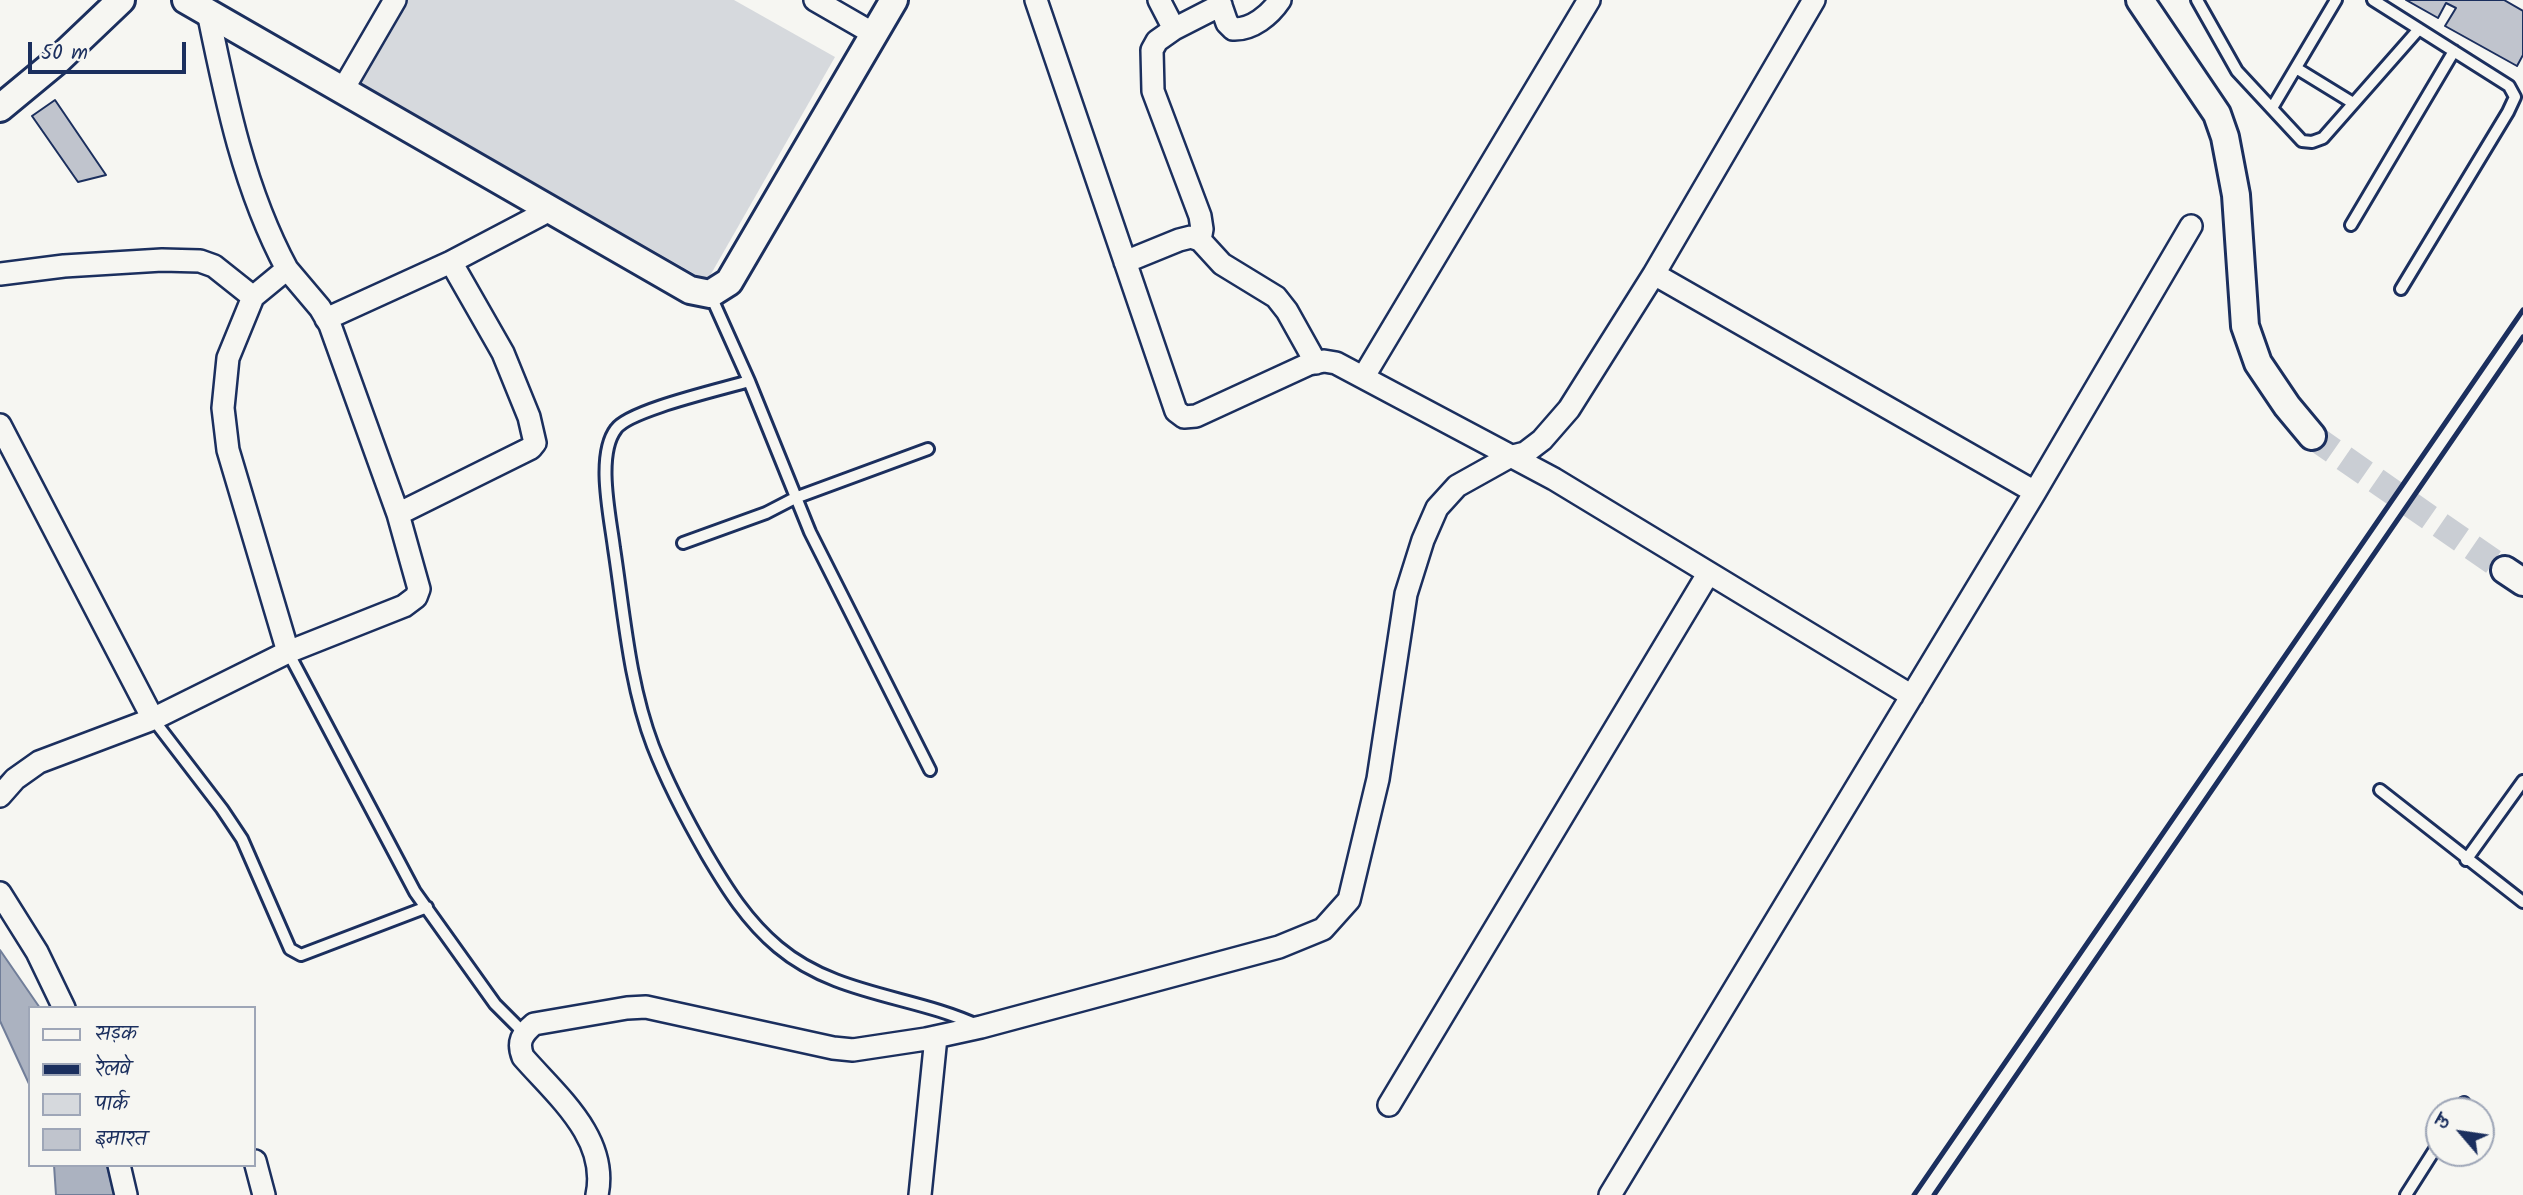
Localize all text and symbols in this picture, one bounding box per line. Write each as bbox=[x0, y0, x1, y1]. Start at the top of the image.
scale bar bbox=[32, 28, 189, 72]
text: 50 m bbox=[41, 37, 88, 70]
legend bbox=[28, 1006, 256, 1167]
text: सड़क bbox=[95, 1018, 137, 1051]
text: रेलवे bbox=[95, 1053, 130, 1086]
text: पार्क bbox=[95, 1088, 128, 1121]
north arrow bbox=[2425, 1097, 2495, 1167]
text: उ bbox=[2427, 1110, 2459, 1135]
text: इमारत bbox=[95, 1123, 147, 1156]

